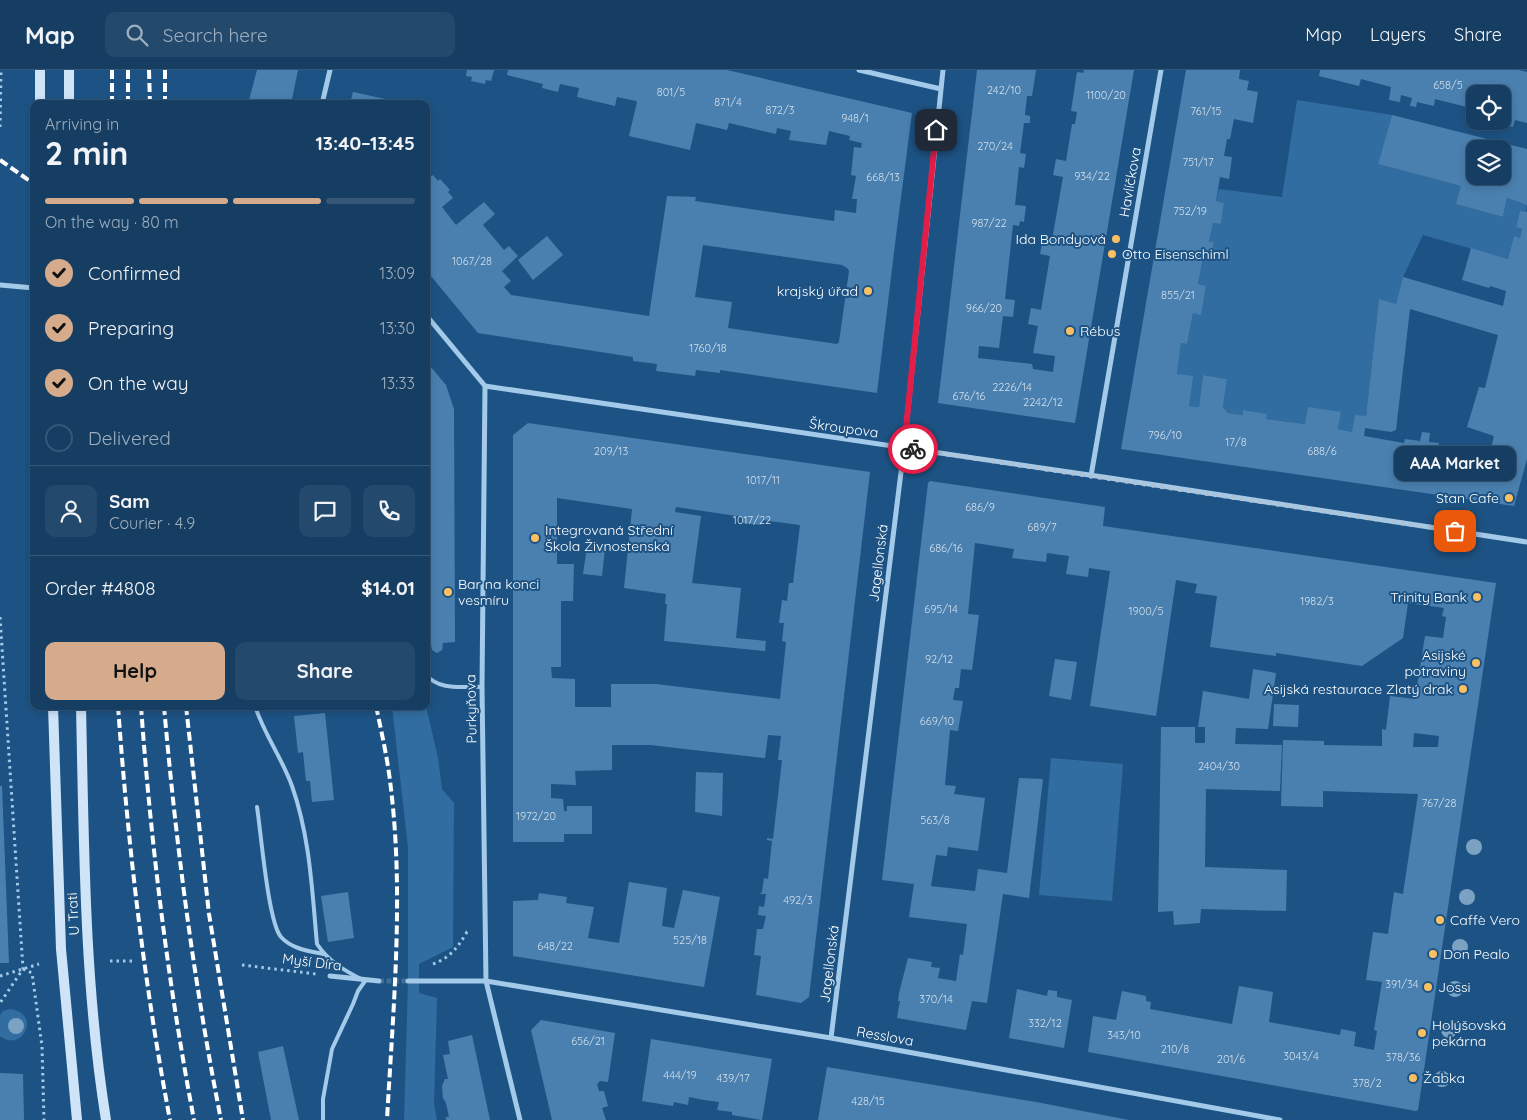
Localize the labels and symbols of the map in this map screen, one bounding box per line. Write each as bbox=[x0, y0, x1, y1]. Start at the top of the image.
house number: 658/5 bbox=[1433, 78, 1463, 92]
house number: 242/10 bbox=[987, 83, 1021, 97]
house number: 801/5 bbox=[657, 85, 685, 99]
house number: 1100/20 bbox=[1086, 88, 1126, 102]
house number: 871/4 bbox=[714, 95, 742, 109]
house number: 872/3 bbox=[766, 103, 795, 117]
house number: 761/15 bbox=[1190, 104, 1222, 118]
pin bbox=[915, 109, 957, 151]
house number: 948/1 bbox=[841, 111, 869, 125]
house number: 270/24 bbox=[977, 139, 1013, 153]
street label: Havlíčkova bbox=[1115, 146, 1145, 218]
house number: 751/17 bbox=[1182, 155, 1214, 169]
house number: 934/22 bbox=[1074, 169, 1110, 183]
house number: 668/13 bbox=[866, 170, 900, 184]
house number: 752/19 bbox=[1173, 204, 1207, 218]
house number: 987/22 bbox=[971, 216, 1007, 230]
place label: Ida Bondyová bbox=[1015, 230, 1106, 248]
marker: Ida Bondyová bbox=[1110, 233, 1122, 245]
place label: Otto Eisenschiml bbox=[1122, 245, 1229, 263]
marker: Otto Eisenschiml bbox=[1106, 248, 1118, 260]
house number: 1067/28 bbox=[452, 254, 492, 268]
place label: krajský úřad bbox=[777, 282, 858, 300]
marker: krajský úřad bbox=[862, 285, 874, 297]
house number: 855/21 bbox=[1161, 288, 1195, 302]
house number: 966/20 bbox=[966, 301, 1002, 315]
place label: Rébus bbox=[1080, 322, 1120, 340]
marker: Rébus bbox=[1064, 325, 1076, 337]
house number: 1760/18 bbox=[689, 341, 727, 355]
house number: 2226/14 bbox=[992, 380, 1032, 394]
house number: 676/16 bbox=[953, 389, 986, 403]
house number: 2242/12 bbox=[1023, 395, 1063, 409]
street label: Škroupova bbox=[808, 414, 880, 442]
courier bbox=[888, 424, 938, 474]
house number: 796/10 bbox=[1148, 428, 1182, 442]
house number: 17/8 bbox=[1225, 435, 1247, 449]
house number: 209/13 bbox=[594, 444, 628, 458]
house number: 688/6 bbox=[1307, 444, 1337, 458]
callout: AAA Market bbox=[1394, 446, 1516, 481]
house number: 1017/11 bbox=[746, 473, 780, 487]
place label: Stan Cafe bbox=[1436, 489, 1499, 507]
marker: Stan Cafe bbox=[1503, 492, 1515, 504]
house number: 686/9 bbox=[965, 500, 995, 514]
pin bbox=[1434, 510, 1476, 552]
house number: 1017/22 bbox=[733, 513, 771, 527]
house number: 689/7 bbox=[1027, 520, 1057, 534]
place label: Integrovaná Střední Škola Živnostenská bbox=[545, 521, 673, 555]
street label: Jagellonská bbox=[864, 523, 892, 603]
marker: Integrovaná Střední Škola Živnostenská bbox=[529, 532, 541, 544]
house number: 686/16 bbox=[929, 541, 963, 555]
place label: Bar na konci vesmíru bbox=[458, 575, 539, 609]
marker: Bar na konci vesmíru bbox=[442, 586, 454, 598]
place label: Trinity Bank bbox=[1390, 588, 1467, 606]
marker: Trinity Bank bbox=[1471, 591, 1483, 603]
house number: 1982/3 bbox=[1300, 594, 1334, 608]
house number: 695/14 bbox=[924, 602, 958, 616]
house number: 1900/5 bbox=[1128, 604, 1164, 618]
place label: Asijské potraviny bbox=[1404, 646, 1466, 680]
house number: 92/12 bbox=[925, 652, 953, 666]
marker: Asijské potraviny bbox=[1470, 657, 1482, 669]
street label: Purkyňova bbox=[461, 674, 481, 744]
place label: Asijská restaurace Zlatý drak bbox=[1264, 680, 1453, 698]
marker: Asijská restaurace Zlatý drak bbox=[1457, 683, 1469, 695]
house number: 669/10 bbox=[920, 714, 954, 728]
house number: 2404/30 bbox=[1198, 759, 1240, 773]
house number: 767/28 bbox=[1422, 796, 1456, 810]
house number: 1972/20 bbox=[516, 809, 556, 823]
house number: 563/8 bbox=[920, 813, 950, 827]
street label: U Trati bbox=[63, 892, 83, 936]
house number: 492/3 bbox=[783, 893, 813, 907]
place label: Caffè Vero bbox=[1450, 911, 1520, 929]
marker: Caffè Vero bbox=[1434, 914, 1446, 926]
street label: Jagellonská bbox=[815, 924, 843, 1004]
house number: 525/18 bbox=[673, 933, 707, 947]
house number: 648/22 bbox=[537, 939, 573, 953]
place label: Don Pealo bbox=[1443, 945, 1510, 963]
marker: Don Pealo bbox=[1427, 948, 1439, 960]
street label: Myší Díra bbox=[281, 949, 343, 975]
house number: 391/34 bbox=[1385, 977, 1419, 991]
place label: Jossi bbox=[1438, 978, 1471, 996]
marker: Jossi bbox=[1422, 981, 1434, 993]
house number: 370/14 bbox=[919, 992, 953, 1006]
house number: 332/12 bbox=[1028, 1016, 1062, 1030]
place label: Holýšovská pekárna bbox=[1432, 1016, 1506, 1050]
street label: Resslova bbox=[855, 1022, 915, 1050]
marker: Holýšovská pekárna bbox=[1416, 1027, 1428, 1039]
house number: 343/10 bbox=[1107, 1028, 1141, 1042]
house number: 656/21 bbox=[571, 1034, 605, 1048]
house number: 210/8 bbox=[1161, 1042, 1189, 1056]
house number: 3043/4 bbox=[1283, 1049, 1319, 1063]
house number: 378/36 bbox=[1386, 1050, 1420, 1064]
house number: 201/6 bbox=[1217, 1052, 1245, 1066]
house number: 444/19 bbox=[663, 1068, 697, 1082]
place label: Žabka bbox=[1423, 1069, 1465, 1087]
house number: 439/17 bbox=[716, 1071, 750, 1085]
marker: Žabka bbox=[1407, 1072, 1419, 1084]
house number: 378/2 bbox=[1352, 1076, 1382, 1090]
house number: 428/15 bbox=[851, 1094, 885, 1108]

